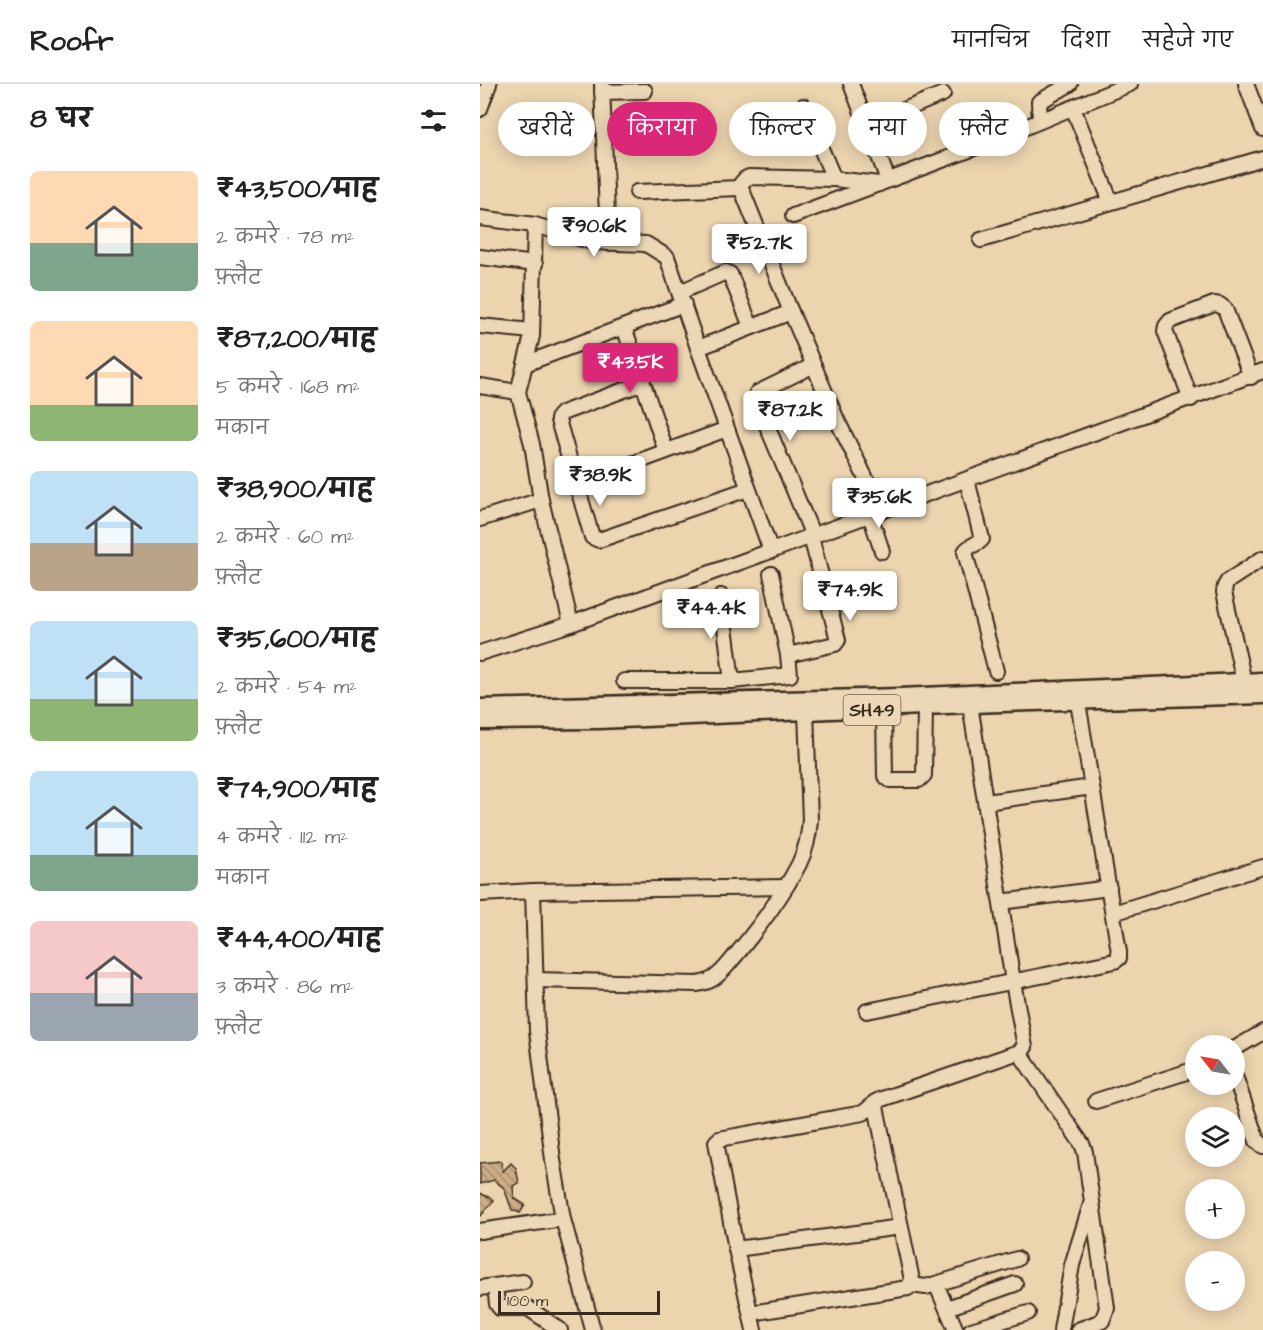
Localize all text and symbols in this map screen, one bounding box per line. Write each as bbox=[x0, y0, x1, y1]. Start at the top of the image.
text: Roofr bbox=[30, 22, 114, 61]
text: मानचित्र bbox=[952, 26, 1029, 55]
text: दिशा bbox=[1062, 26, 1110, 55]
text: सहेजे गए bbox=[1143, 26, 1233, 55]
text: 8 घर bbox=[30, 101, 92, 137]
chip: खरीदें bbox=[498, 102, 595, 156]
chip: किराया bbox=[607, 102, 717, 156]
chip: फ़िल्टर bbox=[729, 102, 836, 156]
chip: नया bbox=[848, 102, 927, 156]
chip: फ़्लैट bbox=[939, 102, 1029, 156]
icon: filters bbox=[417, 104, 450, 137]
text: ₹43,500/माह bbox=[216, 171, 378, 207]
icon: home bbox=[78, 195, 150, 267]
pin: ₹90.6K bbox=[545, 207, 643, 258]
text: ₹90.6K bbox=[561, 212, 627, 240]
text: 2 कमरे · 78 m² bbox=[216, 223, 354, 251]
pin: ₹52.7K bbox=[710, 224, 808, 275]
text: ₹52.7K bbox=[726, 229, 792, 257]
text: फ़्लैट bbox=[216, 264, 262, 292]
text: ₹87,200/माह bbox=[216, 321, 377, 357]
pin: ₹43.5K bbox=[581, 343, 679, 394]
icon: home bbox=[78, 345, 150, 417]
text: ₹43.5K bbox=[597, 348, 663, 376]
text: 5 कमरे · 168 m² bbox=[216, 373, 360, 401]
pin: ₹87.2K bbox=[741, 391, 839, 442]
text: ₹87.2K bbox=[757, 396, 823, 424]
text: मकान bbox=[216, 414, 269, 442]
pin: ₹38.9K bbox=[551, 456, 649, 507]
text: ₹38.9K bbox=[568, 461, 632, 489]
text: ₹38,900/माह bbox=[216, 471, 374, 507]
pin: ₹35.6K bbox=[830, 478, 928, 529]
text: ₹35.6K bbox=[846, 483, 912, 511]
icon: home bbox=[78, 495, 150, 567]
text: 2 कमरे · 60 m² bbox=[216, 523, 354, 551]
text: फ़्लैट bbox=[216, 564, 262, 592]
pin: ₹74.9K bbox=[801, 571, 899, 622]
text: ₹74.9K bbox=[817, 576, 883, 604]
pin: ₹44.4K bbox=[662, 589, 760, 640]
text: ₹44.4K bbox=[676, 594, 746, 622]
text: ₹35,600/माह bbox=[216, 621, 377, 657]
icon: home bbox=[78, 645, 150, 717]
text: 2 कमरे · 54 m² bbox=[216, 673, 357, 701]
road number: SH49 bbox=[844, 695, 900, 725]
text: फ़्लैट bbox=[216, 714, 262, 742]
text: ₹74,900/माह bbox=[216, 771, 377, 807]
icon: home bbox=[78, 795, 150, 867]
text: 4 कमरे · 112 m² bbox=[216, 823, 348, 851]
text: मकान bbox=[216, 864, 269, 892]
text: ₹44,400/माह bbox=[216, 921, 382, 957]
icon: home bbox=[78, 945, 150, 1017]
text: 3 कमरे · 86 m² bbox=[216, 973, 353, 1001]
text: फ़्लैट bbox=[216, 1014, 262, 1042]
north arrow bbox=[1185, 1035, 1245, 1095]
map controls bbox=[1185, 1035, 1245, 1311]
button: layers bbox=[1185, 1107, 1245, 1167]
button: + bbox=[1185, 1179, 1245, 1239]
button: − bbox=[1185, 1251, 1245, 1311]
scale bar bbox=[498, 1288, 660, 1316]
text: 100 m bbox=[507, 1290, 548, 1312]

